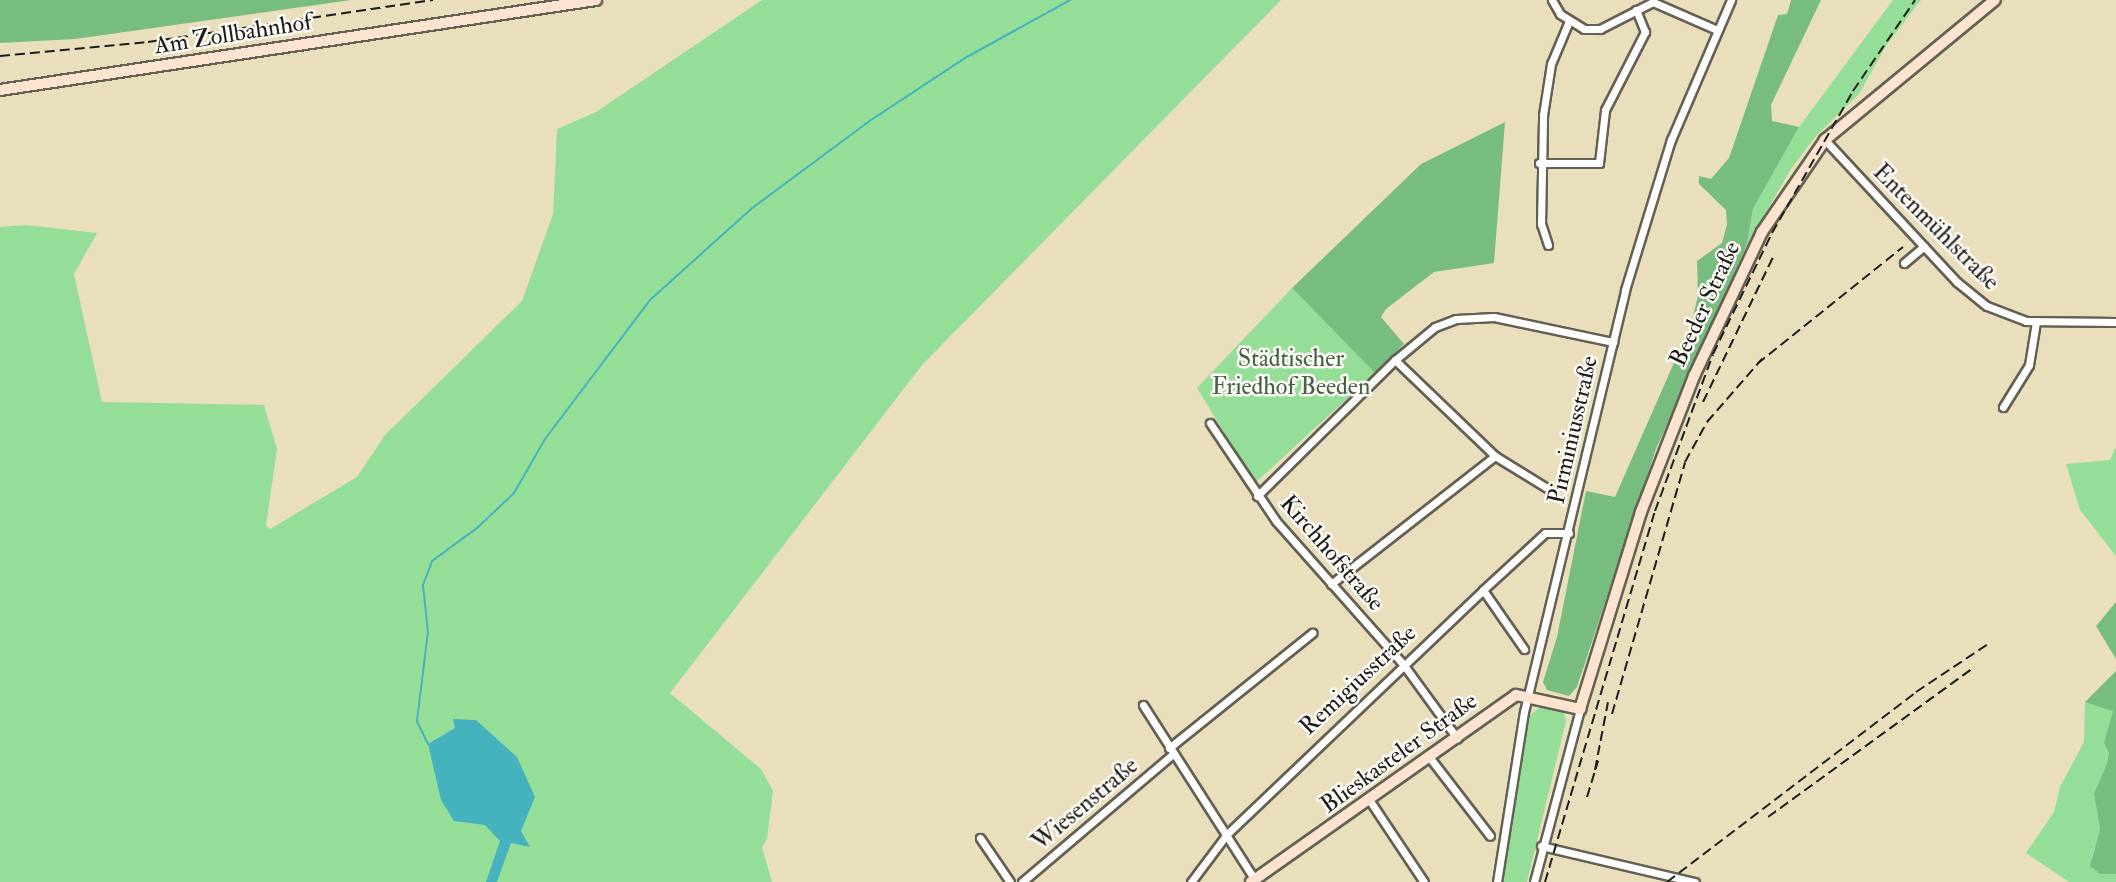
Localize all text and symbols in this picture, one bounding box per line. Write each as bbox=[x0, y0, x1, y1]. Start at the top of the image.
street label: Am Zollbahnhof bbox=[152, 7, 314, 61]
street label: Entenmühlstraße bbox=[1867, 158, 2005, 296]
street label: Beeder Straße bbox=[1664, 237, 1746, 371]
park label: Städtischer Friedhof Beeden bbox=[1212, 345, 1370, 401]
street label: Pirminiusstraße bbox=[1542, 353, 1604, 507]
street label: Kirchhofstraße bbox=[1274, 489, 1390, 617]
street label: Remigiusstraße bbox=[1294, 619, 1422, 741]
street label: Blieskasteler Straße bbox=[1315, 687, 1483, 819]
street label: Wiesenstraße bbox=[1026, 751, 1144, 857]

